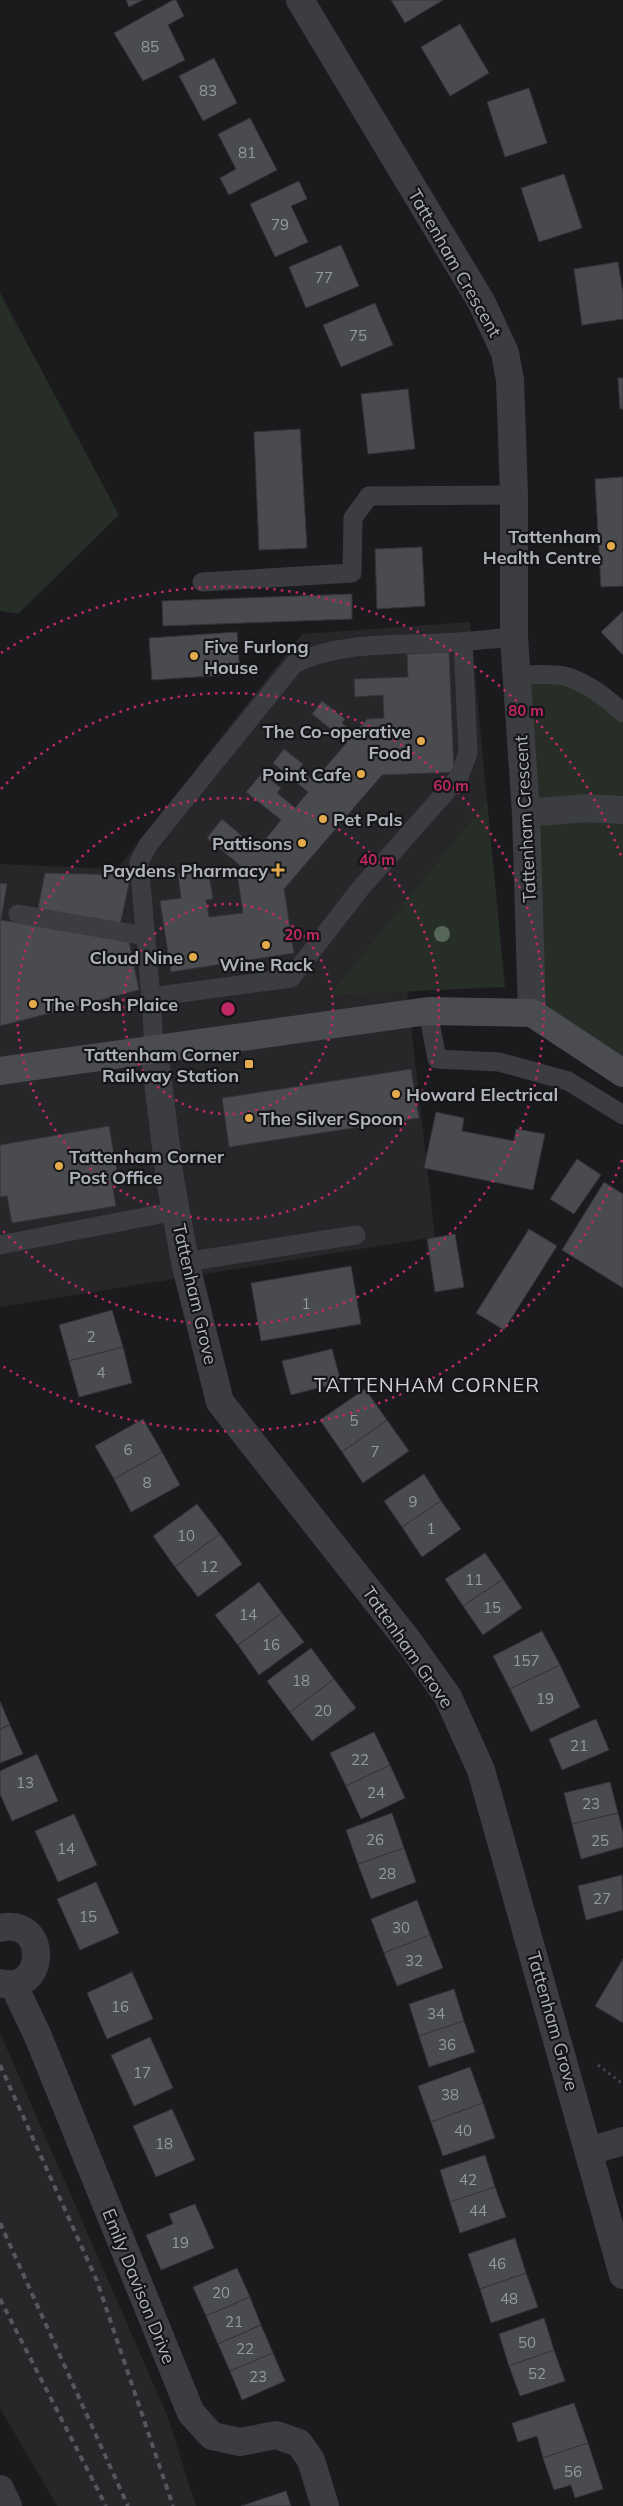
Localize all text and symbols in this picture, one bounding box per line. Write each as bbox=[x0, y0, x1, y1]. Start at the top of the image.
house number: 85 bbox=[141, 37, 159, 56]
house number: 83 bbox=[199, 81, 217, 100]
house number: 81 bbox=[238, 143, 256, 162]
street label: Tattenham Crescent bbox=[403, 185, 507, 341]
house number: 79 bbox=[271, 215, 289, 234]
house number: 77 bbox=[315, 268, 333, 287]
house number: 75 bbox=[349, 326, 367, 345]
place label: Tattenham Health Centre bbox=[483, 525, 601, 569]
marker: Tattenham Health Centre bbox=[605, 540, 617, 552]
place label: Five Furlong House bbox=[204, 635, 309, 679]
marker: Five Furlong House bbox=[188, 650, 200, 662]
text: 80 m bbox=[508, 701, 544, 720]
place label: The Co-operative Food bbox=[263, 720, 411, 764]
marker: The Co-operative Food bbox=[415, 735, 427, 747]
street label: Tattenham Crescent bbox=[509, 735, 541, 903]
place label: Point Cafe bbox=[262, 763, 351, 786]
marker: Point Cafe bbox=[355, 768, 367, 780]
text: 60 m bbox=[433, 776, 469, 795]
place label: Pet Pals bbox=[333, 808, 403, 831]
marker: Pet Pals bbox=[317, 813, 329, 825]
place label: Pattisons bbox=[212, 832, 292, 855]
marker: Pattisons bbox=[296, 837, 308, 849]
text: 40 m bbox=[359, 850, 395, 869]
place label: Paydens Pharmacy bbox=[103, 859, 268, 882]
marker: Paydens Pharmacy bbox=[272, 864, 284, 876]
text: 20 m bbox=[284, 925, 320, 944]
marker: Wine Rack bbox=[260, 939, 272, 951]
place label: Cloud Nine bbox=[89, 946, 183, 969]
marker: Cloud Nine bbox=[187, 951, 199, 963]
place label: Wine Rack bbox=[219, 953, 314, 976]
place label: The Posh Plaice bbox=[43, 993, 178, 1016]
marker: The Posh Plaice bbox=[27, 998, 39, 1010]
centre of rings bbox=[219, 1000, 237, 1018]
place label: Tattenham Corner Railway Station bbox=[84, 1043, 240, 1087]
marker: Tattenham Corner Railway Station bbox=[243, 1058, 255, 1070]
place label: Howard Electrical bbox=[406, 1083, 558, 1106]
marker: Howard Electrical bbox=[390, 1088, 402, 1100]
place label: The Silver Spoon bbox=[259, 1107, 403, 1130]
marker: The Silver Spoon bbox=[243, 1112, 255, 1124]
place label: Tattenham Corner Post Office bbox=[69, 1145, 225, 1189]
marker: Tattenham Corner Post Office bbox=[53, 1160, 65, 1172]
street label: Tattenham Grove bbox=[168, 1221, 222, 1367]
house number: 1 bbox=[301, 1294, 311, 1313]
house number: 2 bbox=[86, 1327, 96, 1346]
house number: 4 bbox=[96, 1363, 106, 1382]
district label: TATTENHAM CORNER bbox=[314, 1372, 540, 1397]
house number: 5 bbox=[349, 1411, 359, 1430]
house number: 6 bbox=[123, 1440, 133, 1459]
house number: 7 bbox=[370, 1442, 380, 1461]
house number: 8 bbox=[142, 1473, 152, 1492]
house number: 9 bbox=[408, 1492, 418, 1511]
house number: 1 bbox=[426, 1519, 436, 1538]
house number: 10 bbox=[177, 1526, 195, 1545]
house number: 12 bbox=[200, 1557, 218, 1576]
house number: 11 bbox=[465, 1570, 483, 1589]
street label: Tattenham Grove bbox=[357, 1582, 459, 1712]
house number: 15 bbox=[483, 1598, 501, 1617]
house number: 14 bbox=[239, 1605, 257, 1624]
house number: 16 bbox=[262, 1635, 280, 1654]
house number: 157 bbox=[512, 1651, 540, 1670]
house number: 18 bbox=[292, 1671, 310, 1690]
house number: 19 bbox=[536, 1689, 554, 1708]
house number: 20 bbox=[314, 1701, 332, 1720]
house number: 21 bbox=[570, 1736, 588, 1755]
house number: 22 bbox=[351, 1750, 369, 1769]
house number: 13 bbox=[16, 1773, 34, 1792]
house number: 24 bbox=[367, 1783, 385, 1802]
house number: 23 bbox=[582, 1794, 600, 1813]
house number: 26 bbox=[366, 1830, 384, 1849]
house number: 25 bbox=[591, 1831, 609, 1850]
house number: 14 bbox=[57, 1839, 75, 1858]
house number: 28 bbox=[378, 1864, 396, 1883]
house number: 27 bbox=[593, 1889, 611, 1908]
house number: 15 bbox=[79, 1907, 97, 1926]
house number: 30 bbox=[392, 1918, 410, 1937]
street label: Tattenham Grove bbox=[522, 1949, 584, 2093]
house number: 32 bbox=[405, 1951, 423, 1970]
house number: 16 bbox=[111, 1997, 129, 2016]
house number: 34 bbox=[427, 2004, 445, 2023]
house number: 36 bbox=[438, 2035, 456, 2054]
house number: 17 bbox=[133, 2063, 151, 2082]
house number: 38 bbox=[441, 2085, 459, 2104]
house number: 40 bbox=[454, 2121, 472, 2140]
house number: 18 bbox=[155, 2134, 173, 2153]
house number: 42 bbox=[459, 2170, 477, 2189]
house number: 44 bbox=[469, 2201, 487, 2220]
street label: Emily Davison Drive bbox=[97, 2205, 181, 2367]
house number: 19 bbox=[171, 2233, 189, 2252]
house number: 46 bbox=[488, 2254, 506, 2273]
house number: 20 bbox=[212, 2283, 230, 2302]
house number: 48 bbox=[500, 2289, 518, 2308]
house number: 21 bbox=[225, 2312, 243, 2331]
house number: 50 bbox=[518, 2333, 536, 2352]
house number: 22 bbox=[236, 2339, 254, 2358]
house number: 52 bbox=[528, 2364, 546, 2383]
house number: 23 bbox=[249, 2367, 267, 2386]
house number: 56 bbox=[564, 2462, 582, 2481]

